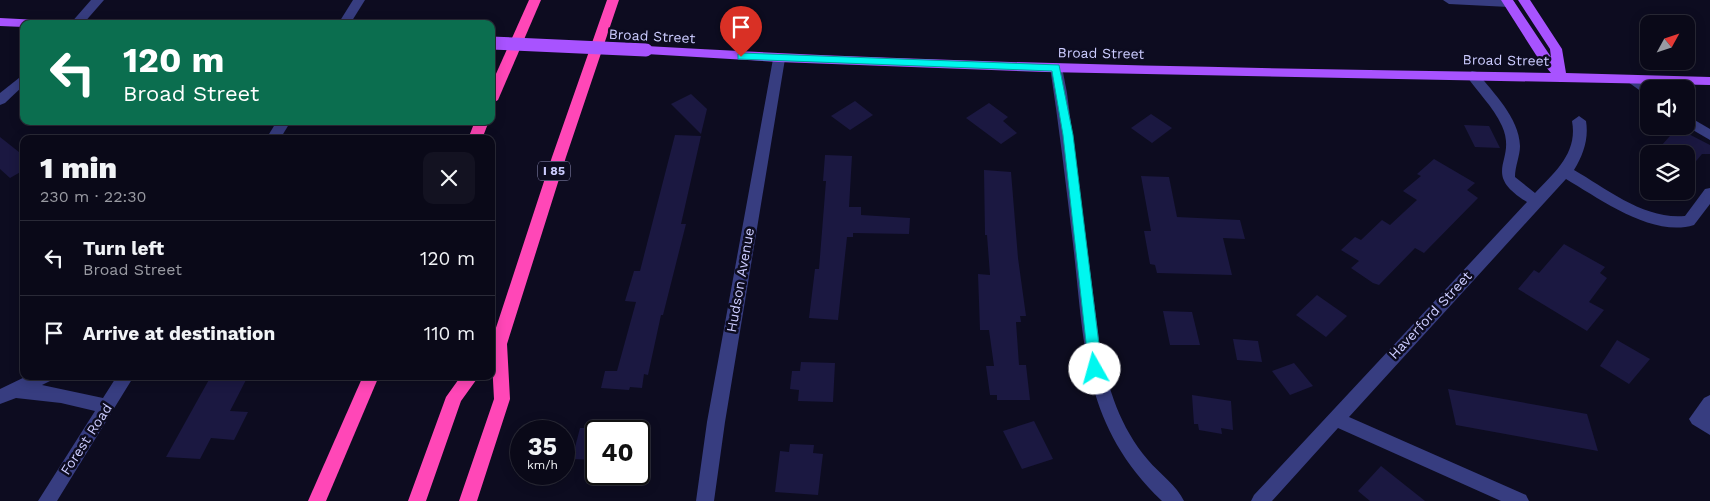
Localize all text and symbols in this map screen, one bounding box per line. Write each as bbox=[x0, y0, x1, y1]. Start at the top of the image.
pin bbox=[720, 6, 762, 57]
icon: arrive bbox=[727, 13, 755, 41]
north arrow bbox=[1640, 15, 1695, 70]
map controls bbox=[1640, 15, 1695, 200]
street label: Broad Street bbox=[608, 26, 696, 46]
text: 120 m bbox=[123, 39, 224, 81]
icon: left bbox=[40, 40, 105, 105]
street label: Broad Street bbox=[1058, 44, 1145, 62]
street label: Broad Street bbox=[1463, 51, 1550, 69]
button: sound bbox=[1640, 80, 1695, 135]
text: Broad Street bbox=[123, 81, 259, 106]
button: layers bbox=[1640, 145, 1695, 200]
text: 1 min bbox=[40, 150, 117, 185]
button: close bbox=[423, 152, 475, 204]
road number: I 85 bbox=[538, 162, 570, 180]
text: 230 m · 22:30 bbox=[40, 187, 147, 206]
street label: Hudson Avenue bbox=[723, 227, 757, 333]
text: Turn left bbox=[83, 237, 164, 260]
icon: left bbox=[40, 244, 68, 272]
text: 120 m bbox=[420, 247, 475, 270]
text: Broad Street bbox=[83, 260, 182, 279]
street label: Haverford Street bbox=[1385, 268, 1475, 362]
icon: arrive bbox=[40, 319, 68, 347]
text: Arrive at destination bbox=[83, 322, 275, 345]
text: 110 m bbox=[424, 322, 475, 345]
position arrow bbox=[1068, 342, 1120, 394]
street label: Forest Road bbox=[57, 400, 115, 478]
speed limit sign: 40 bbox=[585, 420, 650, 485]
text: 35 bbox=[528, 432, 557, 461]
text: km/h bbox=[527, 458, 558, 472]

